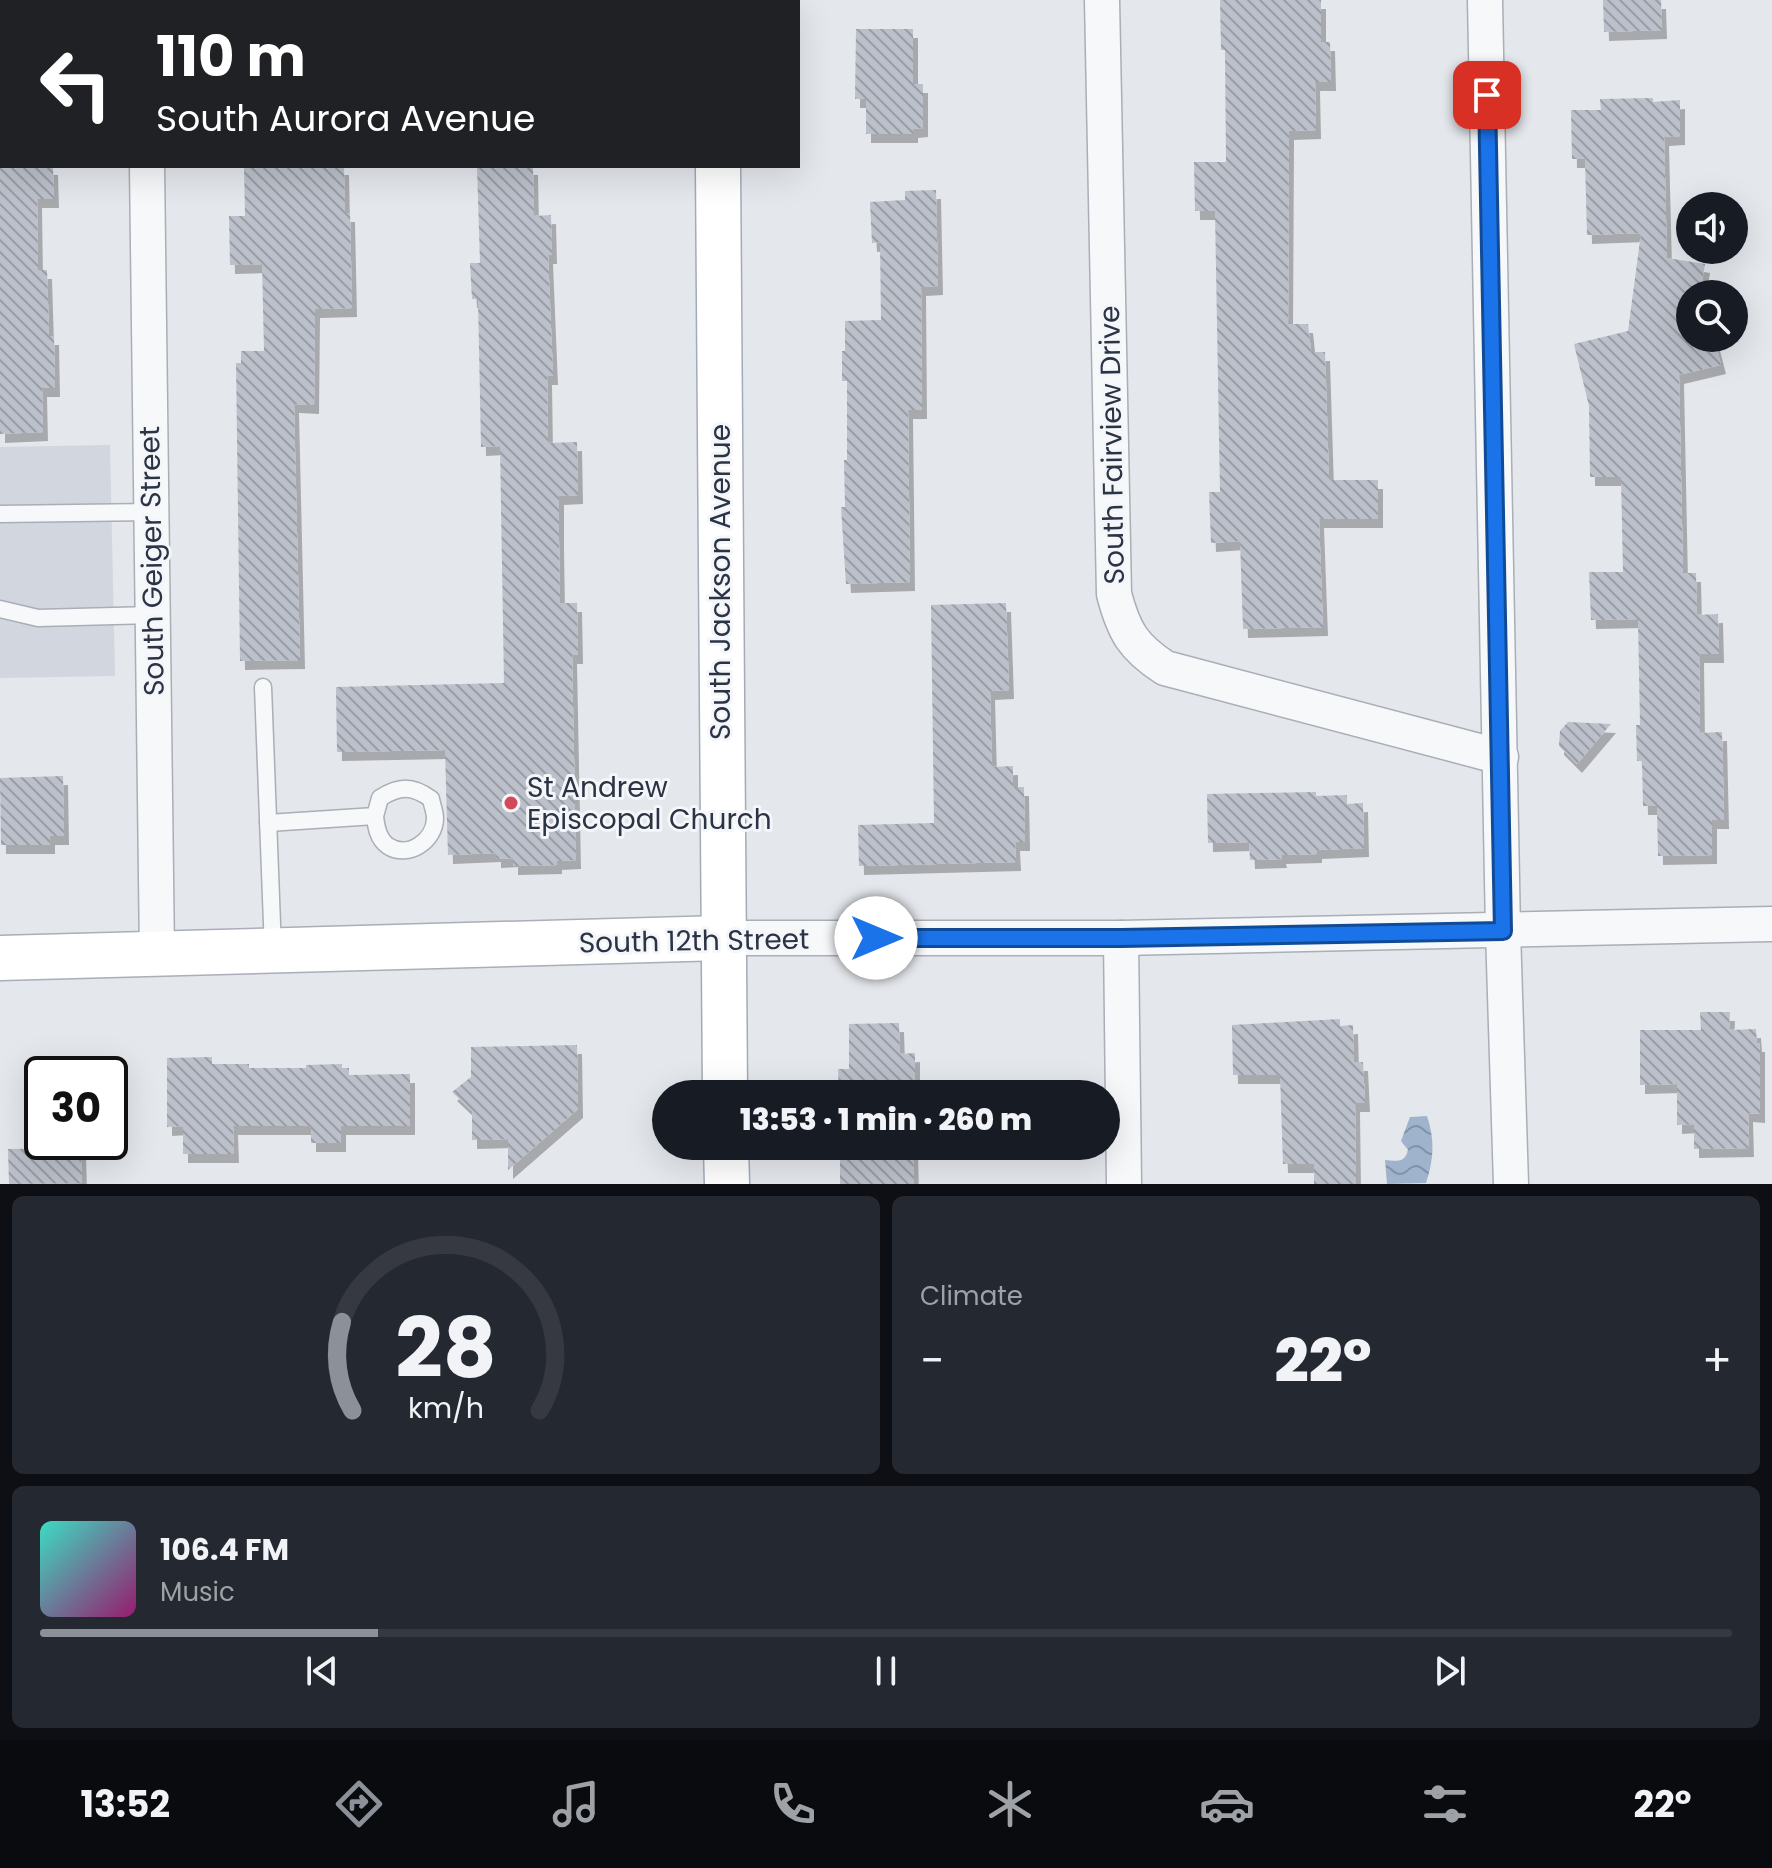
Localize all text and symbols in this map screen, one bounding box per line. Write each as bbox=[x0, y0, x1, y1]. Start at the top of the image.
text: 110 m bbox=[156, 17, 306, 96]
icon: left bbox=[24, 32, 128, 136]
pin bbox=[1453, 61, 1521, 129]
icon: arrive bbox=[1465, 73, 1509, 117]
text: South Aurora Avenue bbox=[156, 93, 535, 144]
map controls bbox=[1676, 192, 1748, 352]
button: sound bbox=[1676, 192, 1748, 264]
button: search bbox=[1676, 280, 1748, 352]
street label: South Fairview Drive bbox=[1090, 305, 1134, 585]
street label: South Jackson Avenue bbox=[701, 424, 740, 740]
street label: South Geiger Street bbox=[130, 426, 174, 696]
place label: St Andrew Episcopal Church bbox=[527, 768, 772, 839]
marker: St Andrew Episcopal Church bbox=[502, 794, 520, 812]
position arrow bbox=[834, 896, 918, 980]
street label: South 12th Street bbox=[578, 919, 810, 963]
speed limit sign: 30 bbox=[24, 1056, 128, 1160]
text: 13:53 · 1 min · 260 m bbox=[740, 1098, 1032, 1141]
text: Climate bbox=[920, 1278, 1023, 1314]
text: 28 bbox=[395, 1290, 497, 1406]
text: 22° bbox=[1275, 1319, 1372, 1403]
text: − bbox=[920, 1330, 944, 1391]
text: + bbox=[1702, 1330, 1732, 1391]
text: km/h bbox=[408, 1388, 484, 1428]
text: 106.4 FM bbox=[160, 1528, 289, 1571]
text: Music bbox=[160, 1574, 235, 1610]
icon: previous bbox=[300, 1649, 344, 1693]
icon: pause bbox=[864, 1649, 908, 1693]
icon: next bbox=[1428, 1649, 1472, 1693]
icon: directions bbox=[331, 1776, 387, 1832]
icon: music bbox=[548, 1776, 604, 1832]
icon: phone bbox=[765, 1776, 821, 1832]
icon: climate bbox=[982, 1776, 1038, 1832]
icon: car bbox=[1199, 1776, 1255, 1832]
icon: filters bbox=[1417, 1776, 1473, 1832]
text: 13:52 bbox=[81, 1779, 170, 1830]
text: 22° bbox=[1634, 1779, 1691, 1830]

